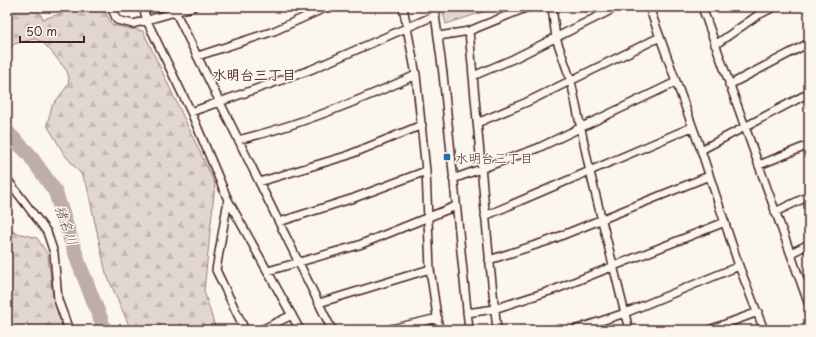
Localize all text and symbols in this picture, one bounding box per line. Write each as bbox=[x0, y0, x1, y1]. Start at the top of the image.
scale bar bbox=[20, 18, 84, 44]
text: 50 m bbox=[26, 22, 57, 40]
district label: 水明台三丁目 bbox=[212, 64, 296, 85]
place label: 水明台三丁目 bbox=[455, 148, 533, 167]
marker: 水明台三丁目 bbox=[442, 152, 452, 162]
water label: 猪名川 bbox=[50, 202, 84, 248]

